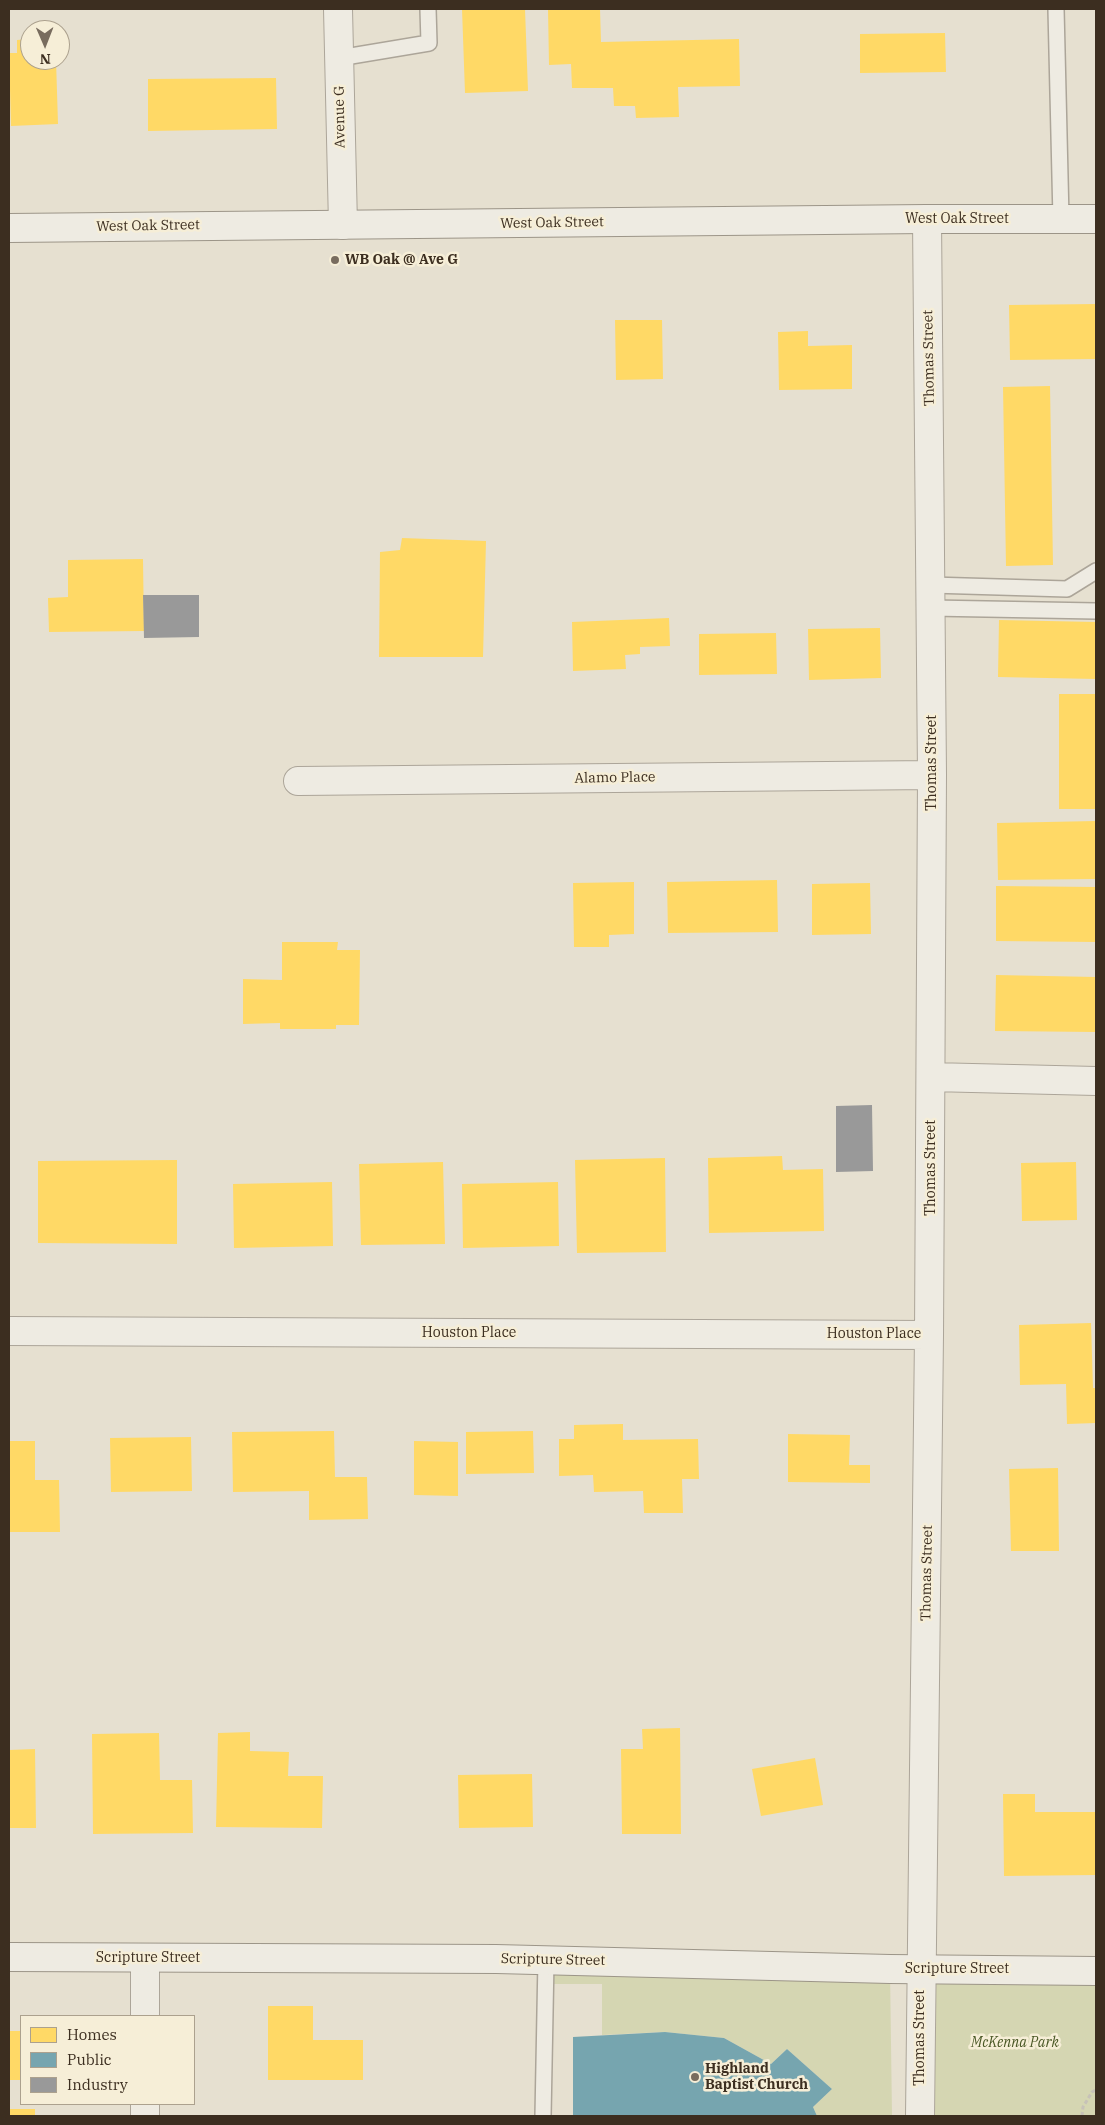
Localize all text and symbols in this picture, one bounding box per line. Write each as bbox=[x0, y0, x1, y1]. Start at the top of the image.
north arrow bbox=[20, 20, 70, 70]
text: N bbox=[40, 50, 51, 68]
street label: Avenue G bbox=[331, 86, 349, 148]
street label: West Oak Street bbox=[905, 211, 1009, 227]
street label: West Oak Street bbox=[500, 214, 604, 232]
street label: West Oak Street bbox=[96, 217, 200, 235]
place label: WB Oak @ Ave G bbox=[345, 252, 458, 268]
marker: WB Oak @ Ave G bbox=[329, 254, 341, 266]
street label: Thomas Street bbox=[920, 310, 938, 406]
street label: Thomas Street bbox=[924, 715, 940, 811]
street label: Alamo Place bbox=[574, 769, 656, 787]
street label: Thomas Street bbox=[923, 1120, 939, 1216]
street label: Houston Place bbox=[422, 1325, 516, 1341]
street label: Houston Place bbox=[827, 1326, 921, 1342]
street label: Thomas Street bbox=[918, 1525, 936, 1621]
street label: Scripture Street bbox=[96, 1950, 200, 1966]
street label: Scripture Street bbox=[501, 1951, 605, 1969]
street label: Scripture Street bbox=[905, 1961, 1009, 1977]
street label: Thomas Street bbox=[912, 1990, 928, 2086]
legend bbox=[20, 2015, 195, 2105]
text: Homes bbox=[67, 2025, 117, 2044]
park label: McKenna Park bbox=[971, 2035, 1059, 2051]
text: Public bbox=[67, 2050, 112, 2069]
place label: Highland Baptist Church bbox=[705, 2061, 808, 2094]
marker: Highland Baptist Church bbox=[689, 2071, 701, 2083]
text: Industry bbox=[67, 2075, 128, 2094]

